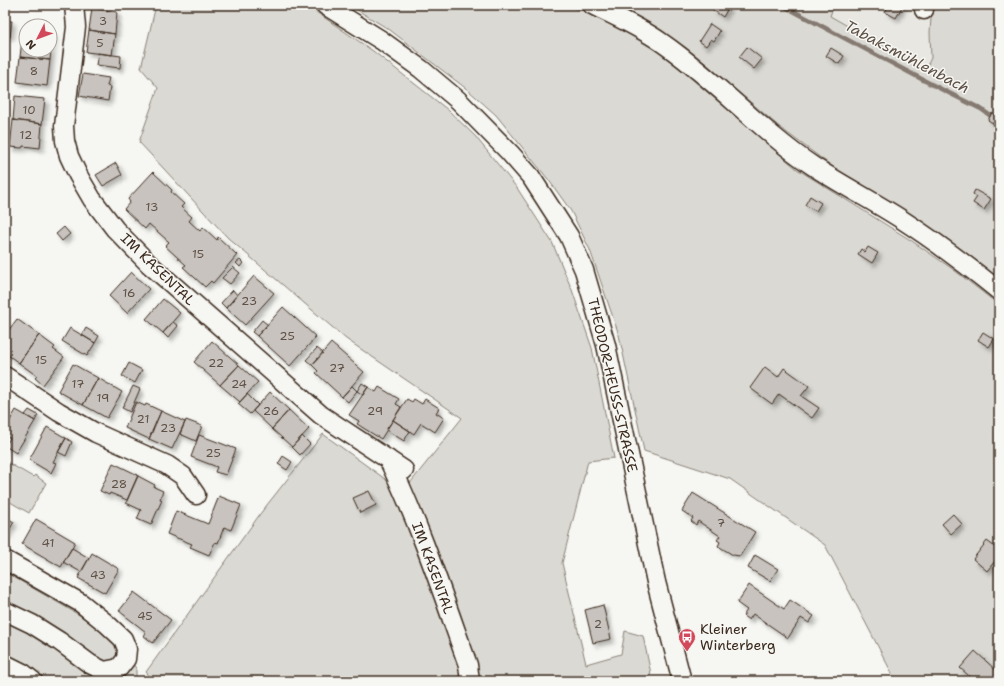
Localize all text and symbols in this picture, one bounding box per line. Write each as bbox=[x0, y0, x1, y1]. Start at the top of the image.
house number: 3 bbox=[99, 13, 107, 29]
water label: Tabaksmühlenbach bbox=[841, 16, 973, 98]
north arrow bbox=[18, 18, 58, 58]
house number: 5 bbox=[96, 35, 104, 51]
text: N bbox=[22, 36, 39, 53]
house number: 8 bbox=[30, 63, 38, 79]
house number: 10 bbox=[22, 102, 36, 118]
house number: 12 bbox=[20, 127, 32, 143]
house number: 13 bbox=[146, 199, 158, 215]
street label: IM KASENTAL bbox=[117, 229, 199, 309]
house number: 15 bbox=[192, 246, 204, 262]
house number: 16 bbox=[122, 285, 136, 301]
house number: 23 bbox=[241, 293, 257, 309]
street label: THEODOR-HEUSS-STRASSE bbox=[584, 296, 642, 474]
house number: 25 bbox=[279, 328, 295, 344]
house number: 15 bbox=[35, 352, 47, 368]
house number: 22 bbox=[208, 355, 224, 371]
house number: 27 bbox=[329, 360, 345, 376]
house number: 17 bbox=[72, 376, 84, 392]
house number: 24 bbox=[231, 376, 247, 392]
house number: 19 bbox=[97, 390, 109, 406]
house number: 26 bbox=[263, 403, 279, 419]
house number: 29 bbox=[367, 403, 383, 419]
house number: 21 bbox=[137, 411, 149, 427]
house number: 23 bbox=[160, 420, 176, 436]
house number: 25 bbox=[205, 445, 221, 461]
house number: 28 bbox=[111, 476, 127, 492]
house number: 7 bbox=[717, 515, 725, 531]
street label: IM KASENTAL bbox=[408, 520, 458, 617]
house number: 41 bbox=[42, 535, 54, 551]
house number: 43 bbox=[90, 567, 106, 583]
house number: 45 bbox=[137, 608, 153, 624]
house number: 2 bbox=[594, 616, 602, 632]
place label: Kleiner Winterberg bbox=[700, 620, 776, 654]
bus stop icon: Kleiner Winterberg bbox=[677, 627, 697, 652]

